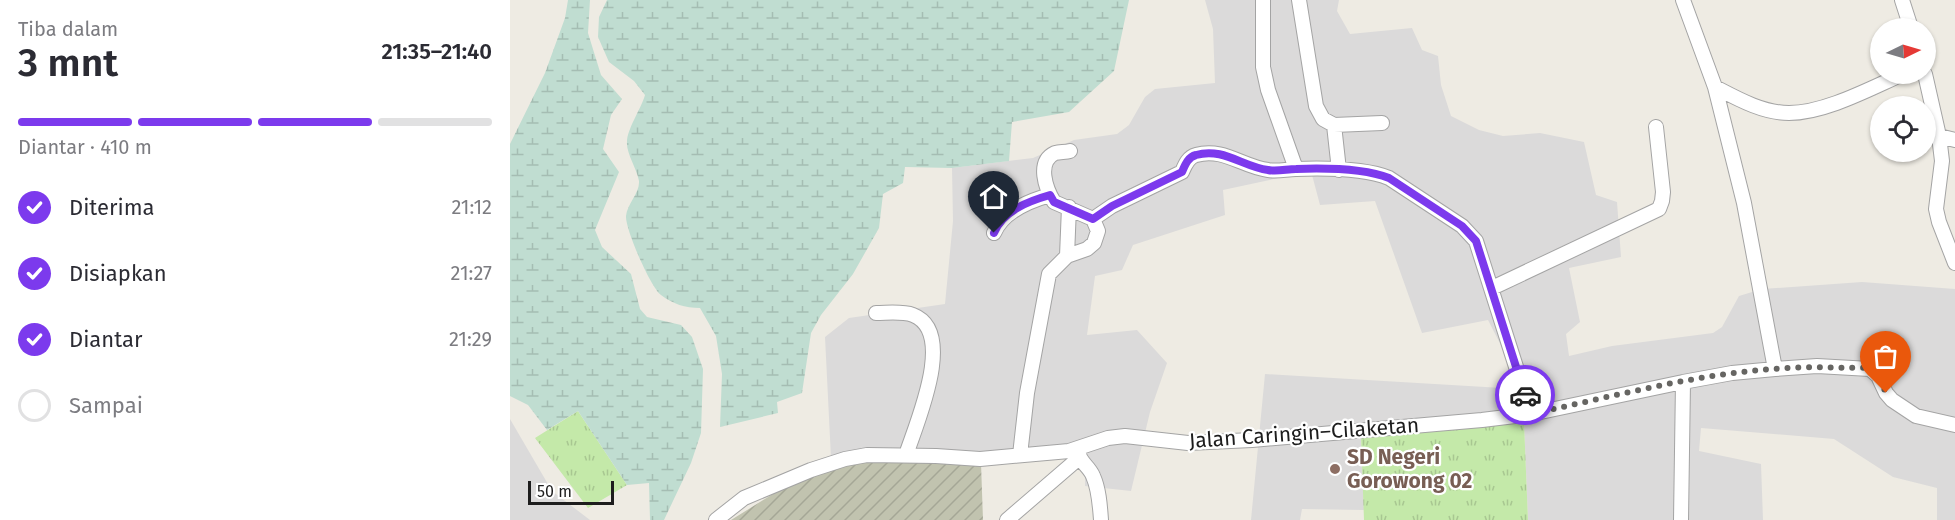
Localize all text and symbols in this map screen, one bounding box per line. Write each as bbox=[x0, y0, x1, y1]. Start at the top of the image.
text: Tiba dalam bbox=[18, 17, 118, 41]
north arrow bbox=[1870, 18, 1936, 84]
map controls bbox=[1870, 18, 1936, 162]
text: 21:35–21:40 bbox=[381, 38, 492, 65]
text: 3 mnt bbox=[18, 40, 118, 86]
button: locate bbox=[1870, 96, 1936, 162]
text: Diantar · 410 m bbox=[18, 135, 152, 159]
pin bbox=[968, 171, 1019, 233]
icon: home bbox=[977, 180, 1010, 213]
icon: check bbox=[18, 191, 51, 224]
text: Diterima bbox=[69, 194, 155, 221]
text: 21:12 bbox=[451, 195, 492, 219]
icon: check bbox=[18, 257, 51, 290]
text: Disiapkan bbox=[69, 260, 167, 287]
text: 21:27 bbox=[451, 261, 492, 285]
icon: check bbox=[18, 323, 51, 356]
text: Diantar bbox=[69, 326, 142, 353]
text: 21:29 bbox=[449, 327, 492, 351]
pin bbox=[1860, 331, 1911, 393]
icon: bag bbox=[1869, 340, 1902, 373]
courier bbox=[1495, 365, 1555, 425]
icon: car bbox=[1509, 379, 1542, 412]
text: Sampai bbox=[69, 392, 143, 419]
street label: Jalan Caringin–Cilaketan bbox=[1188, 412, 1420, 454]
place label: SD Negeri Gorowong 02 bbox=[1347, 444, 1473, 494]
marker: SD Negeri Gorowong 02 bbox=[1328, 462, 1342, 476]
scale bar bbox=[528, 478, 614, 506]
text: 50 m bbox=[537, 482, 572, 501]

